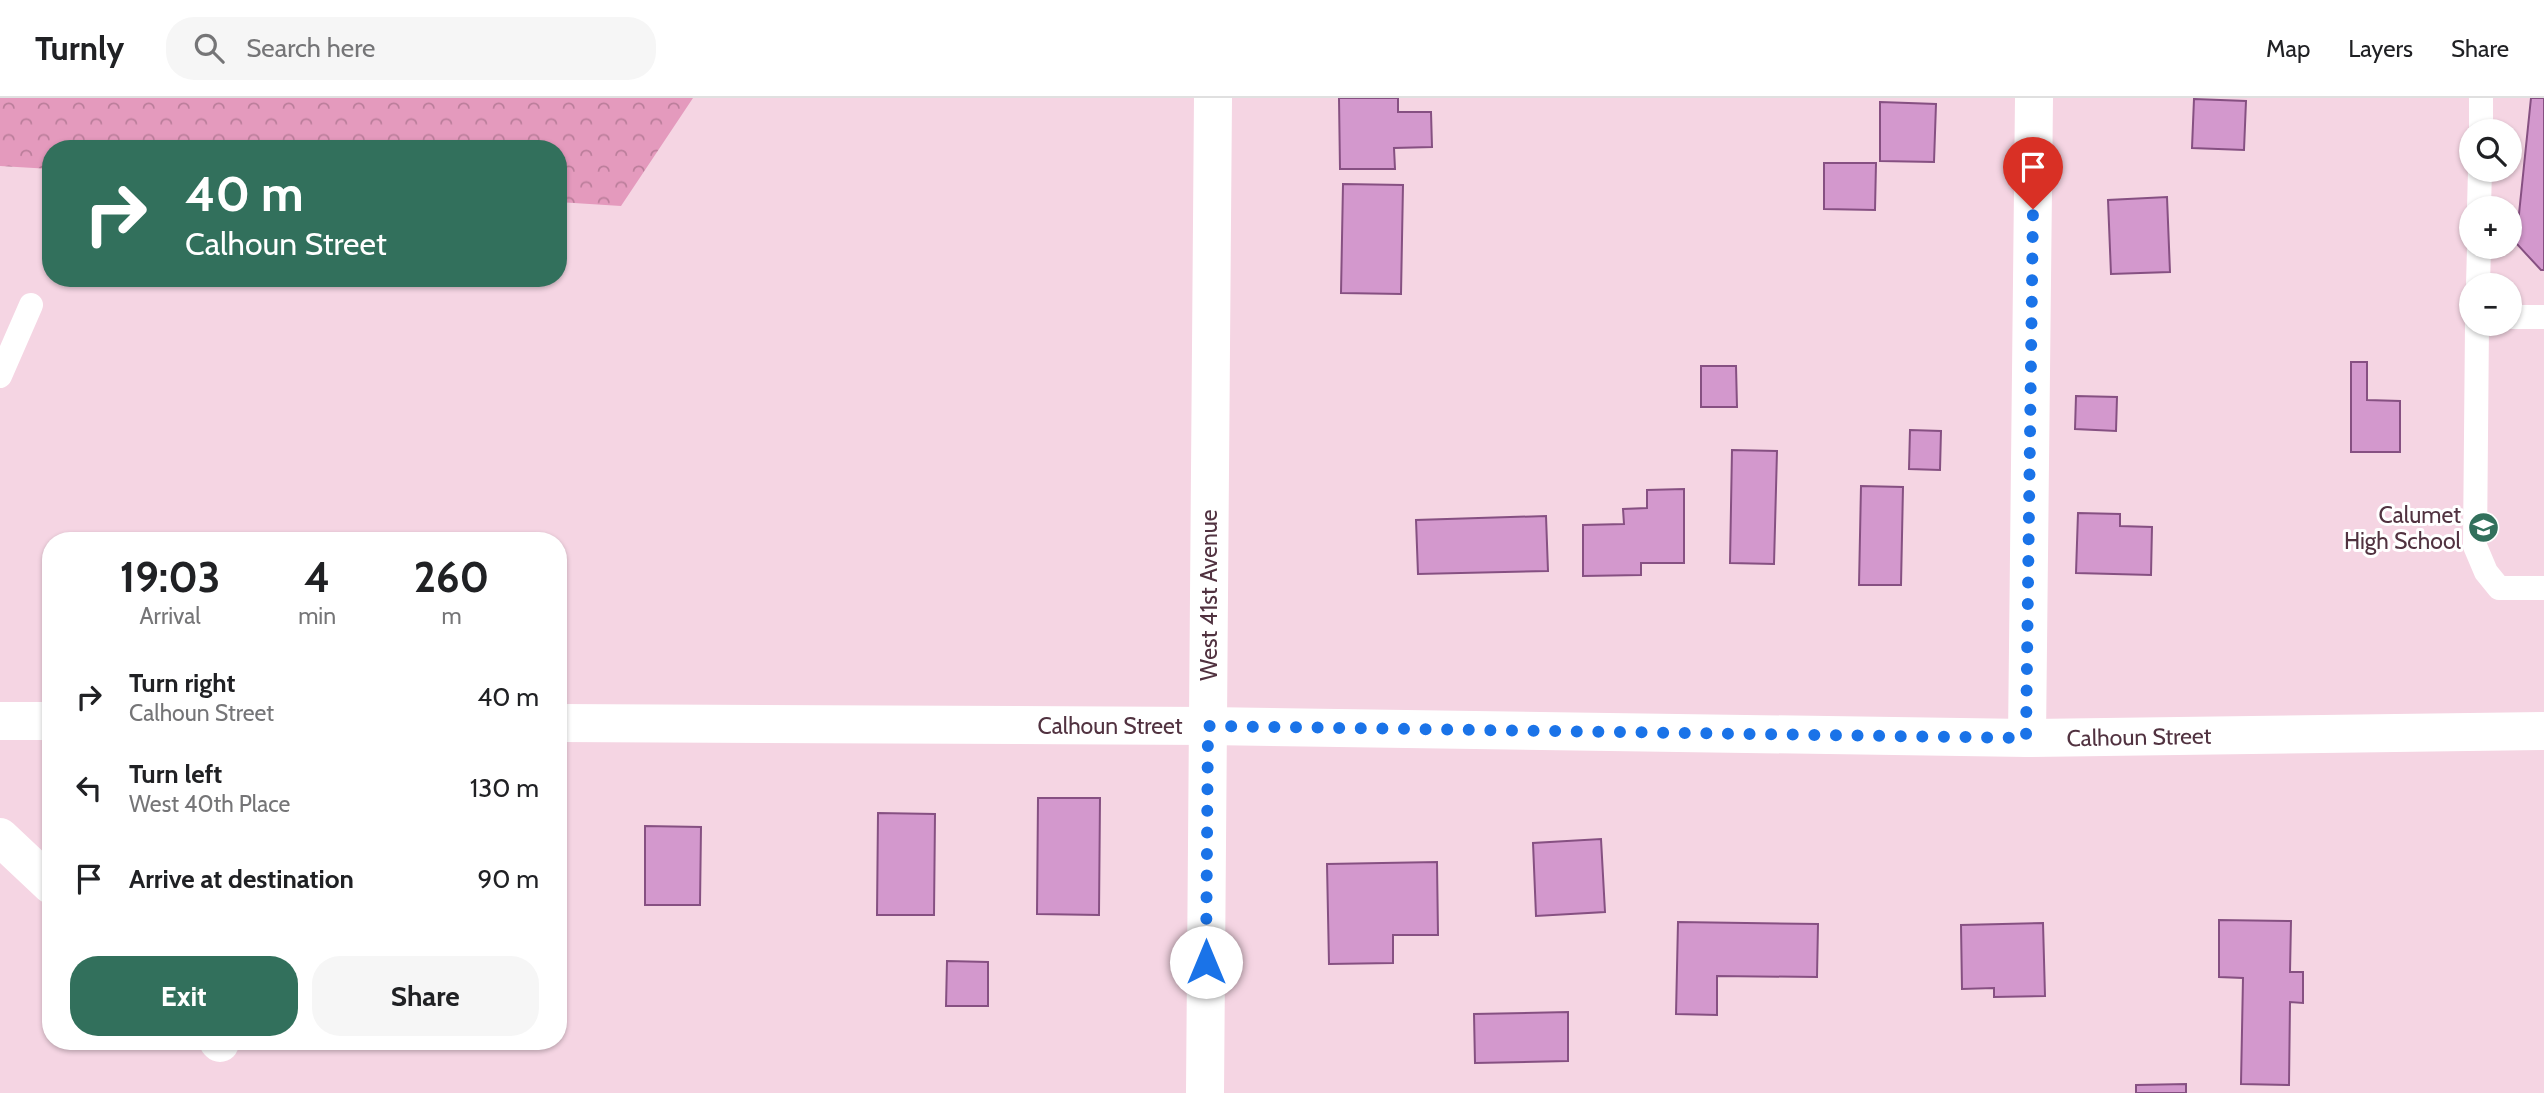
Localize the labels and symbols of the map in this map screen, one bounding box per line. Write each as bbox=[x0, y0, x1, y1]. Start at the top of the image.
pin bbox=[2003, 137, 2063, 209]
place label: Calumet High School bbox=[2344, 501, 2462, 555]
street label: West 41st Avenue bbox=[1195, 509, 1223, 681]
school or university icon: Calumet High School bbox=[2467, 511, 2501, 545]
street label: Calhoun Street bbox=[1038, 712, 1183, 740]
street label: Calhoun Street bbox=[2066, 722, 2212, 752]
position arrow bbox=[1169, 925, 1243, 999]

